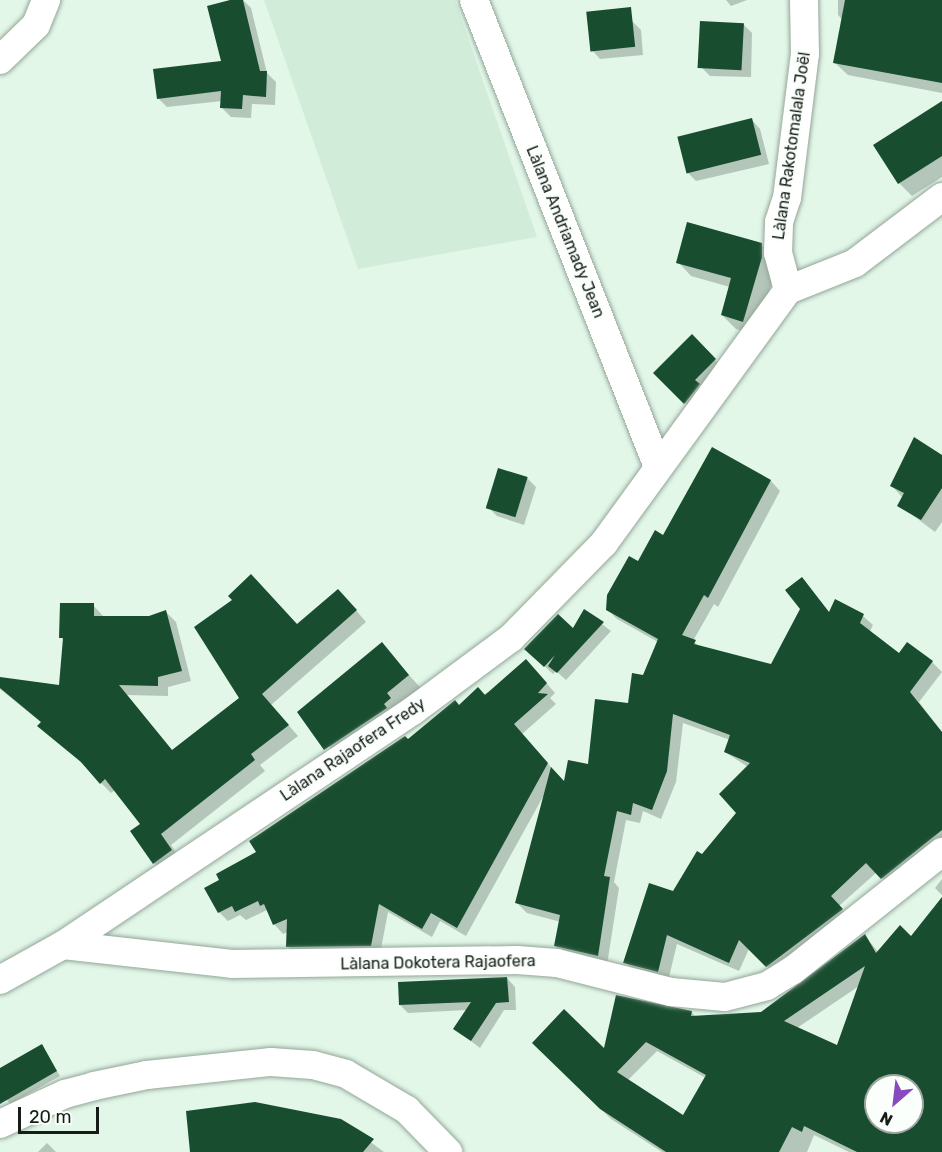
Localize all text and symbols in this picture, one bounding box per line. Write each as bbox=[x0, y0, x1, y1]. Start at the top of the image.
street label: Làlana Rakotomalala Joël bbox=[769, 51, 815, 241]
street label: Làlana Andriamady Jean bbox=[522, 143, 608, 321]
street label: Làlana Rajaofera Fredy bbox=[277, 694, 429, 806]
street label: Làlana Dokotera Rajaofera bbox=[340, 952, 536, 974]
north arrow bbox=[864, 1074, 924, 1134]
scale bar bbox=[21, 1095, 102, 1133]
text: 20 m bbox=[29, 1106, 71, 1128]
text: N bbox=[877, 1107, 896, 1130]

